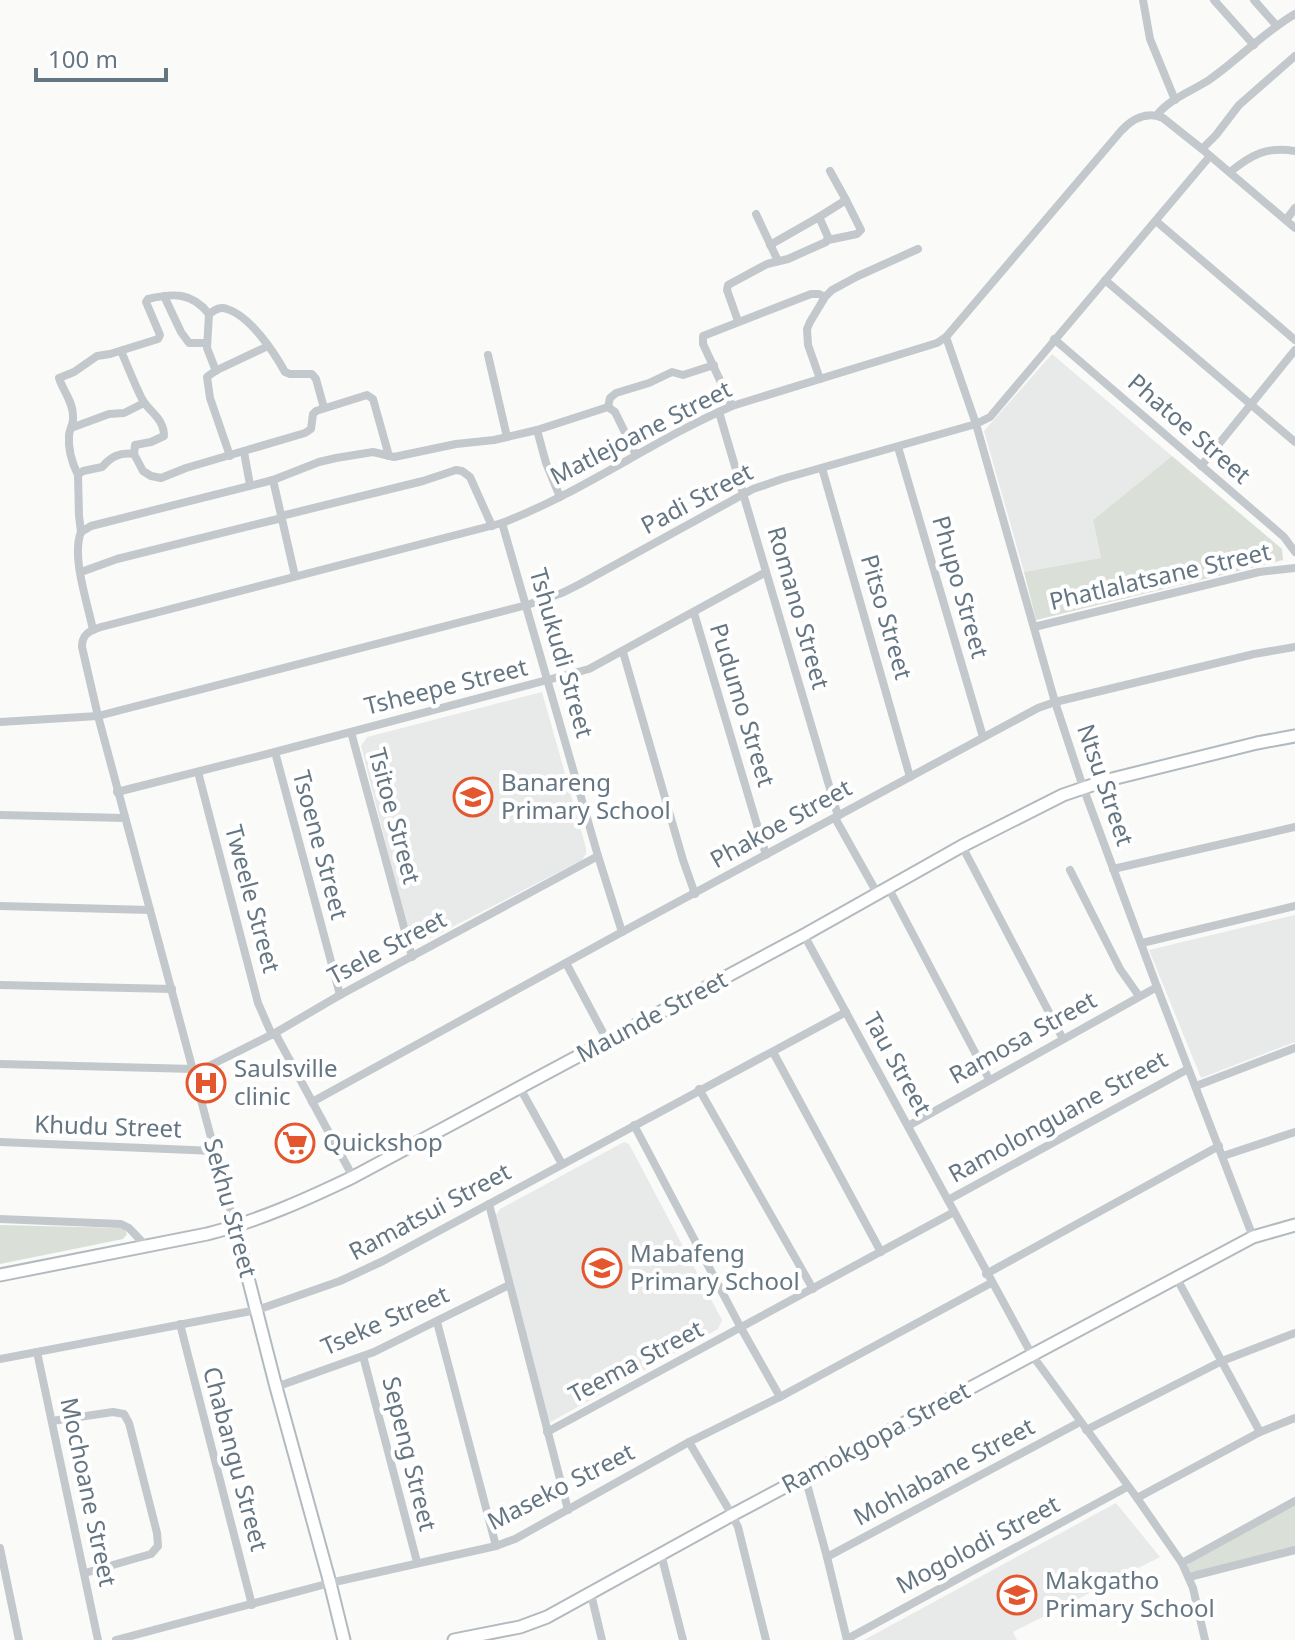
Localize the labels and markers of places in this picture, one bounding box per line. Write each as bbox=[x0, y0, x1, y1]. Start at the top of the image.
place label: Banareng Primary School bbox=[501, 765, 671, 826]
school or university icon: Banareng Primary School bbox=[452, 776, 494, 818]
place label: Saulsville clinic bbox=[234, 1051, 337, 1112]
hospital icon: Saulsville clinic bbox=[185, 1062, 227, 1104]
supermarket icon: Quickshop bbox=[274, 1122, 316, 1164]
place label: Quickshop bbox=[323, 1125, 443, 1158]
place label: Mabafeng Primary School bbox=[630, 1236, 800, 1297]
school or university icon: Mabafeng Primary School bbox=[581, 1247, 623, 1289]
place label: Makgatho Primary School bbox=[1045, 1563, 1215, 1624]
school or university icon: Makgatho Primary School bbox=[996, 1574, 1038, 1616]

